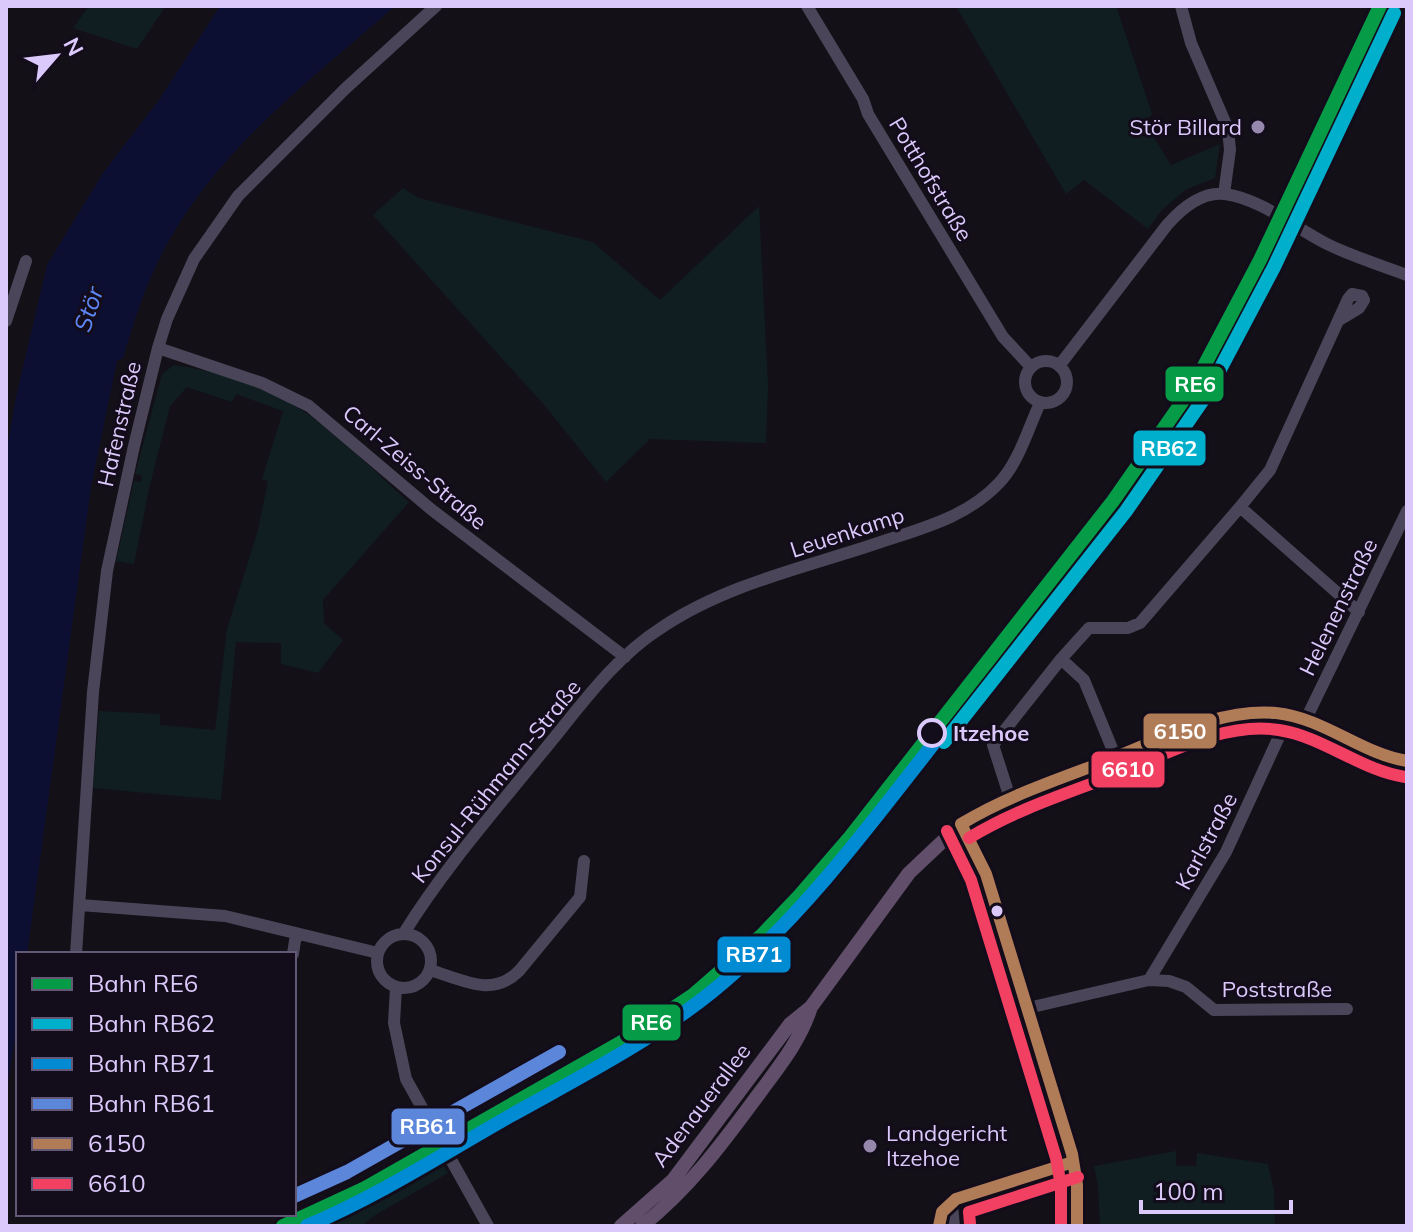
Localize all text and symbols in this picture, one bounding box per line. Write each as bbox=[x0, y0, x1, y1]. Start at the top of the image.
north arrow bbox=[16, 16, 96, 96]
text: N bbox=[57, 33, 90, 61]
street label: Potthofstraße bbox=[883, 112, 979, 246]
place label: Stör Billard bbox=[1130, 113, 1242, 141]
marker: Stör Billard bbox=[1249, 118, 1267, 136]
water label: Stör bbox=[67, 281, 110, 335]
street label: Hafenstraße bbox=[91, 359, 147, 489]
line badge: RE6 bbox=[1164, 365, 1225, 403]
text: RE6 bbox=[1174, 370, 1216, 398]
street label: Carl-Zeiss-Straße bbox=[337, 399, 493, 535]
line badge: RB62 bbox=[1132, 429, 1207, 467]
text: RB62 bbox=[1140, 434, 1198, 462]
street label: Leuenkamp bbox=[786, 500, 908, 564]
street label: Helenenstraße bbox=[1293, 534, 1383, 680]
street label: Konsul-Rühmann-Straße bbox=[405, 674, 587, 888]
line badge: 6150 bbox=[1142, 712, 1218, 750]
text: 6150 bbox=[1154, 717, 1206, 745]
marker: Itzehoe bbox=[918, 719, 946, 747]
place label: Itzehoe bbox=[953, 719, 1029, 747]
line badge: 6610 bbox=[1090, 750, 1166, 789]
text: 6610 bbox=[1102, 755, 1154, 783]
street label: Karlstraße bbox=[1169, 788, 1243, 894]
unlabelled marker bbox=[989, 903, 1005, 919]
line badge: RB71 bbox=[716, 935, 792, 974]
text: RB71 bbox=[725, 940, 783, 968]
legend bbox=[16, 952, 296, 1216]
text: Bahn RE6 bbox=[88, 968, 198, 998]
street label: Poststraße bbox=[1222, 975, 1332, 1003]
line badge: RE6 bbox=[621, 1003, 682, 1042]
text: Bahn RB62 bbox=[88, 1008, 215, 1038]
text: RE6 bbox=[630, 1008, 672, 1036]
street label: Adenauerallee bbox=[645, 1038, 757, 1172]
text: Bahn RB71 bbox=[88, 1048, 215, 1078]
text: Bahn RB61 bbox=[88, 1088, 215, 1118]
line badge: RB61 bbox=[390, 1107, 466, 1146]
text: RB61 bbox=[399, 1112, 457, 1140]
place label: Landgericht Itzehoe bbox=[886, 1119, 1008, 1172]
text: 6150 bbox=[88, 1128, 146, 1158]
marker: Landgericht Itzehoe bbox=[861, 1137, 879, 1155]
scale bar bbox=[1141, 1164, 1291, 1214]
text: 6610 bbox=[88, 1168, 146, 1198]
text: 100 m bbox=[1153, 1176, 1224, 1206]

